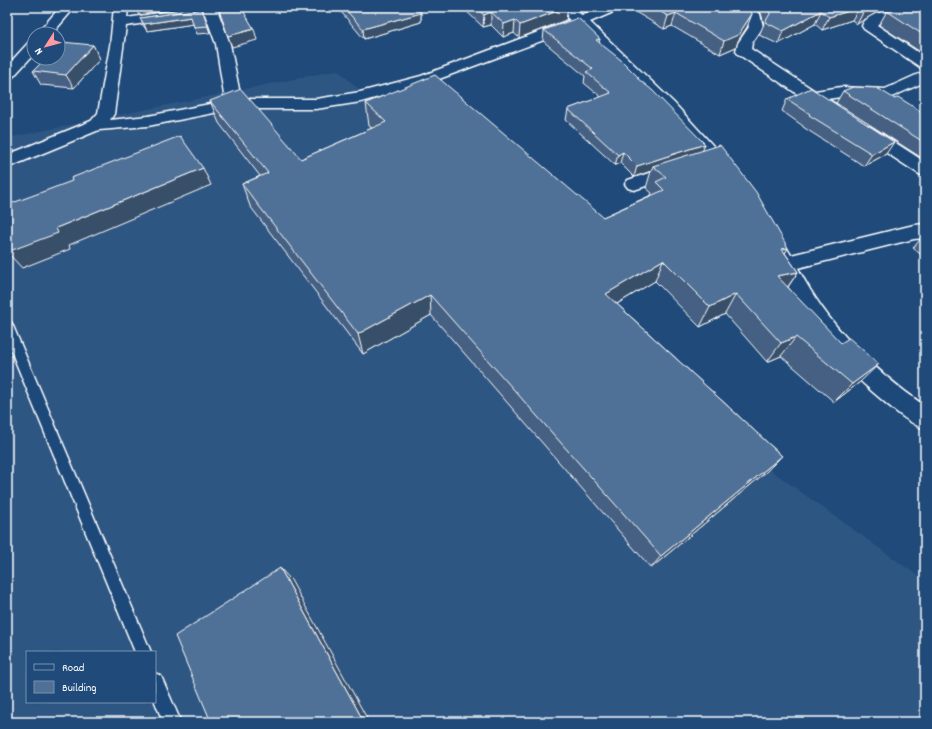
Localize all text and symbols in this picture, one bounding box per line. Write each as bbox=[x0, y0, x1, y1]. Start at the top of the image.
north arrow bbox=[26, 26, 66, 66]
text: N bbox=[31, 43, 48, 58]
legend bbox=[26, 651, 156, 703]
text: Road bbox=[62, 660, 84, 677]
text: Building bbox=[62, 680, 97, 697]

